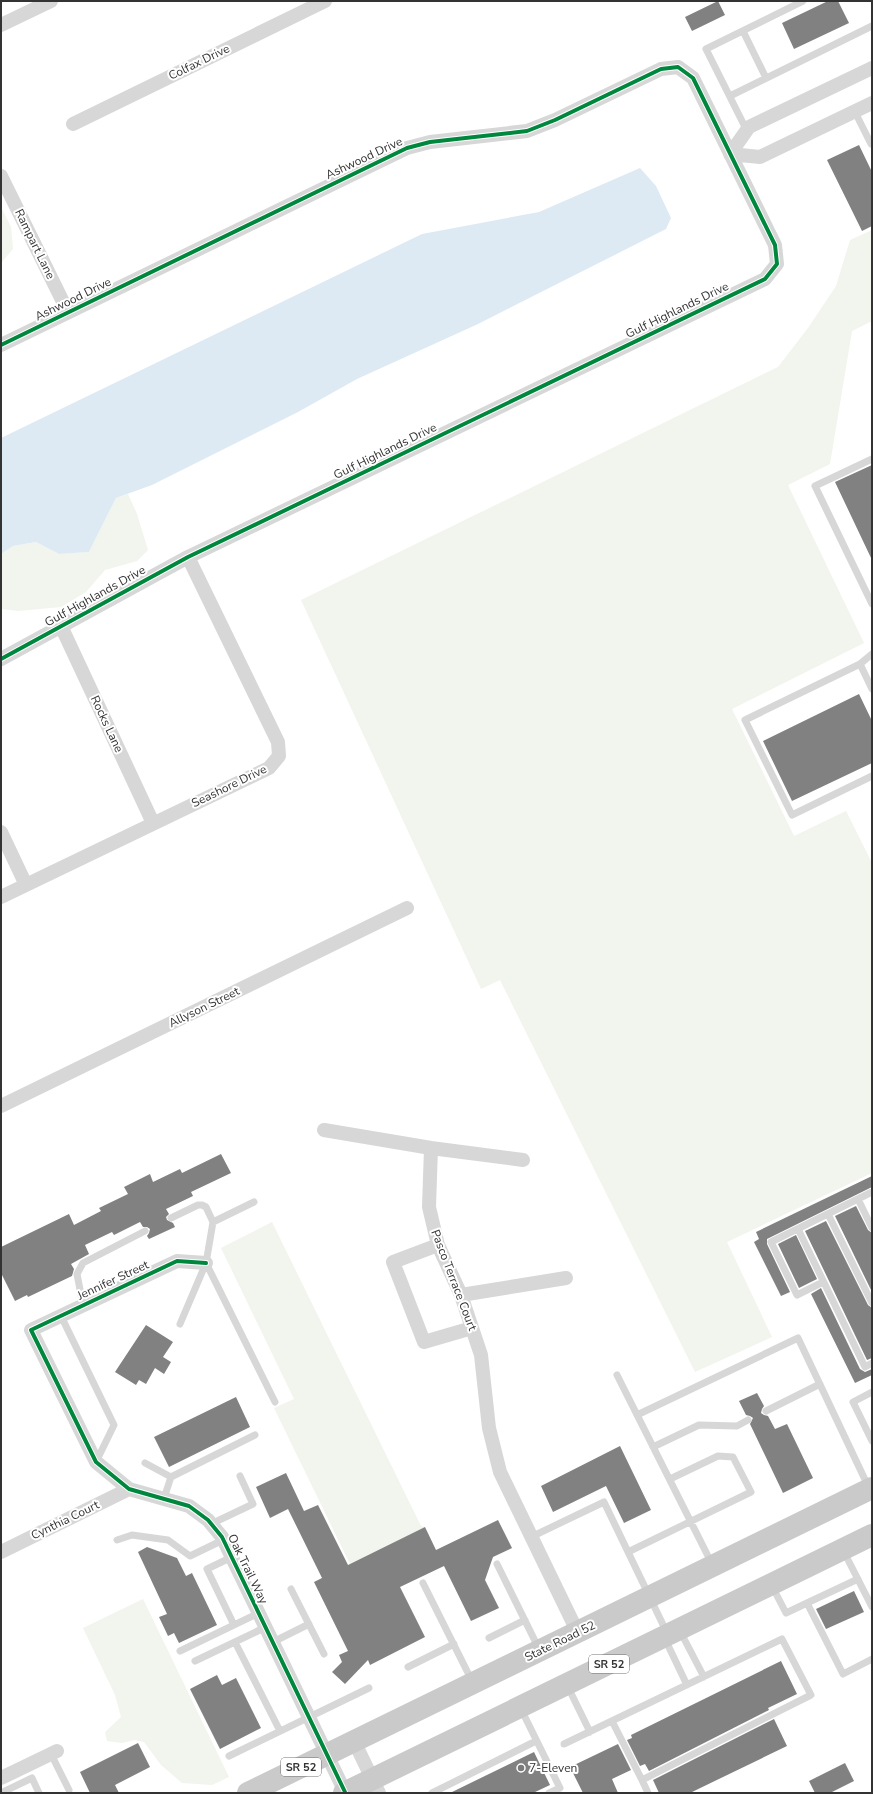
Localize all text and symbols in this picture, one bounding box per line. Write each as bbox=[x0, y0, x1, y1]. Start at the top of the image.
street label: Colfax Drive bbox=[166, 40, 232, 84]
street label: Ashwood Drive bbox=[323, 133, 405, 183]
street label: Rampart Lane bbox=[11, 206, 59, 282]
street label: Ashwood Drive bbox=[32, 274, 114, 324]
street label: Gulf Highlands Drive bbox=[623, 278, 731, 342]
street label: Gulf Highlands Drive bbox=[331, 419, 439, 483]
street label: Gulf Highlands Drive bbox=[42, 562, 148, 630]
street label: Rocks Lane bbox=[87, 693, 127, 755]
street label: Seashore Drive bbox=[189, 761, 269, 811]
street label: Allyson Street bbox=[166, 983, 243, 1031]
street label: Pasco Terrace Court bbox=[427, 1227, 481, 1334]
street label: Jennifer Street bbox=[74, 1256, 152, 1304]
street label: Cynthia Court bbox=[28, 1496, 102, 1543]
street label: Oak Trail Way bbox=[224, 1531, 272, 1607]
street label: State Road 52 bbox=[522, 1617, 598, 1665]
road number: SR 52 bbox=[589, 1655, 629, 1673]
road number: SR 52 bbox=[281, 1758, 321, 1776]
place label: 7-Eleven bbox=[529, 1760, 577, 1776]
marker: 7-Eleven bbox=[516, 1763, 526, 1773]

